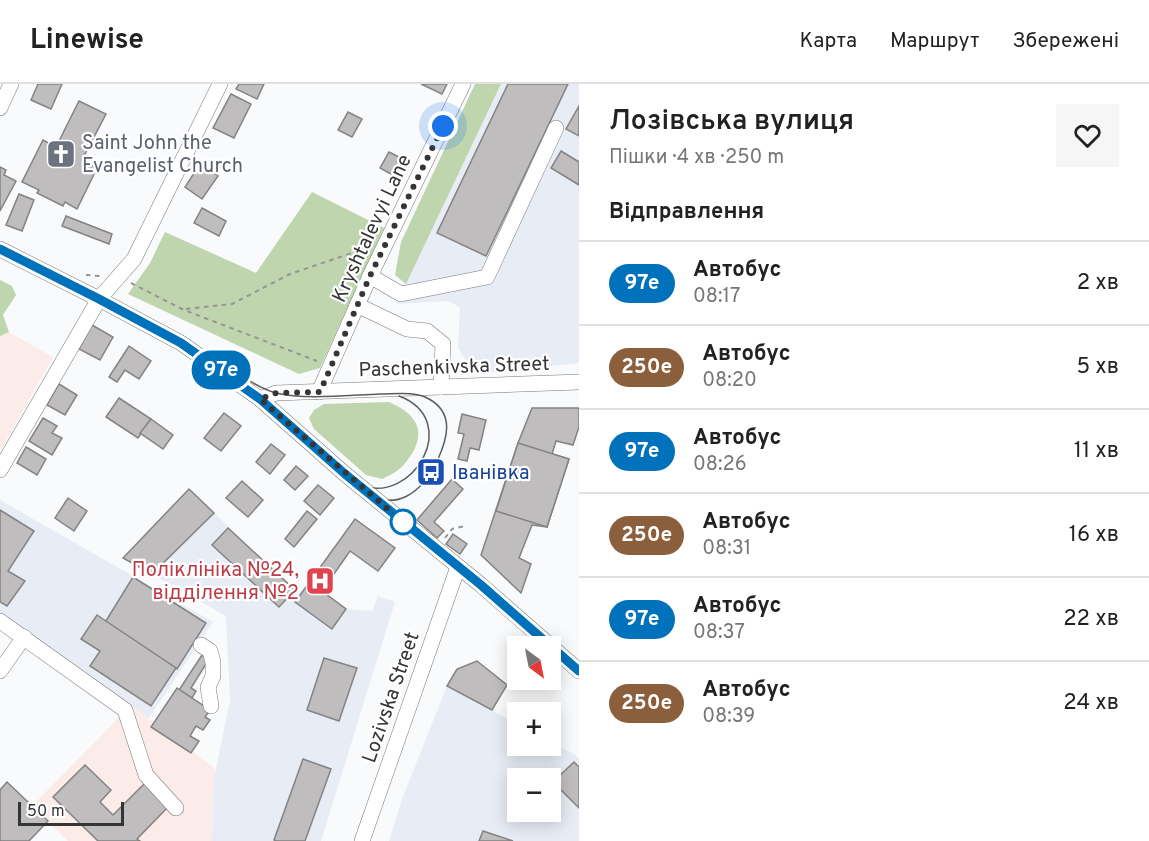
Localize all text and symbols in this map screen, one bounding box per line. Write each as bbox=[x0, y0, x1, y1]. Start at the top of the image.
text: Linewise bbox=[30, 23, 144, 59]
text: Карта bbox=[800, 28, 857, 55]
text: Маршрут bbox=[890, 28, 979, 55]
text: Збережені bbox=[1012, 28, 1119, 55]
text: Лозівська вулиця bbox=[609, 104, 854, 140]
button: heart bbox=[1056, 104, 1119, 167]
your location bbox=[428, 111, 458, 141]
place label: Saint John the Evangelist Church bbox=[82, 131, 243, 180]
church icon: Saint John the Evangelist Church bbox=[45, 138, 77, 170]
text: Пішки · 4 хв · 250 m bbox=[609, 145, 784, 171]
street label: Kryshtalevyi Lane bbox=[327, 151, 419, 307]
text: Відправлення bbox=[609, 199, 764, 226]
text: Автобус bbox=[693, 257, 781, 284]
text: 97е bbox=[625, 270, 659, 297]
text: 2 хв bbox=[1077, 270, 1119, 297]
text: 08:17 bbox=[693, 284, 740, 310]
text: Автобус bbox=[702, 341, 791, 368]
line badge: 97е bbox=[186, 350, 256, 390]
street label: Paschenkivska Street bbox=[358, 352, 550, 384]
text: 250е bbox=[621, 354, 672, 381]
text: 5 хв bbox=[1076, 354, 1119, 381]
text: 97е bbox=[204, 357, 238, 384]
text: 08:20 bbox=[702, 368, 757, 394]
text: Автобус bbox=[693, 425, 781, 452]
text: 97е bbox=[625, 438, 659, 465]
text: 11 хв bbox=[1074, 438, 1119, 465]
text: 08:26 bbox=[693, 452, 747, 478]
bus stop icon: Іванівка bbox=[415, 456, 447, 488]
place label: Іванівка bbox=[452, 461, 530, 487]
unlabelled marker bbox=[390, 509, 416, 535]
text: Автобус bbox=[702, 509, 791, 536]
text: 250е bbox=[621, 522, 672, 549]
text: 16 хв bbox=[1069, 522, 1119, 549]
text: 08:31 bbox=[702, 536, 751, 562]
place label: Поліклініка №24, відділення №2 bbox=[132, 558, 299, 607]
hospital icon: Поліклініка №24, відділення №2 bbox=[304, 565, 336, 597]
text: Автобус bbox=[693, 593, 781, 620]
text: 97е bbox=[625, 606, 659, 633]
text: 22 хв bbox=[1063, 606, 1119, 633]
text: 08:37 bbox=[693, 620, 745, 646]
street label: Lozivska Street bbox=[357, 629, 426, 767]
north arrow bbox=[507, 636, 561, 690]
map controls bbox=[507, 636, 561, 822]
text: Автобус bbox=[702, 677, 791, 704]
text: 250е bbox=[621, 690, 672, 717]
text: 24 хв bbox=[1063, 690, 1119, 717]
button: + bbox=[507, 702, 561, 756]
text: 08:39 bbox=[702, 704, 755, 730]
button: − bbox=[507, 768, 561, 822]
scale bar bbox=[18, 799, 124, 826]
text: 50 m bbox=[27, 802, 65, 822]

